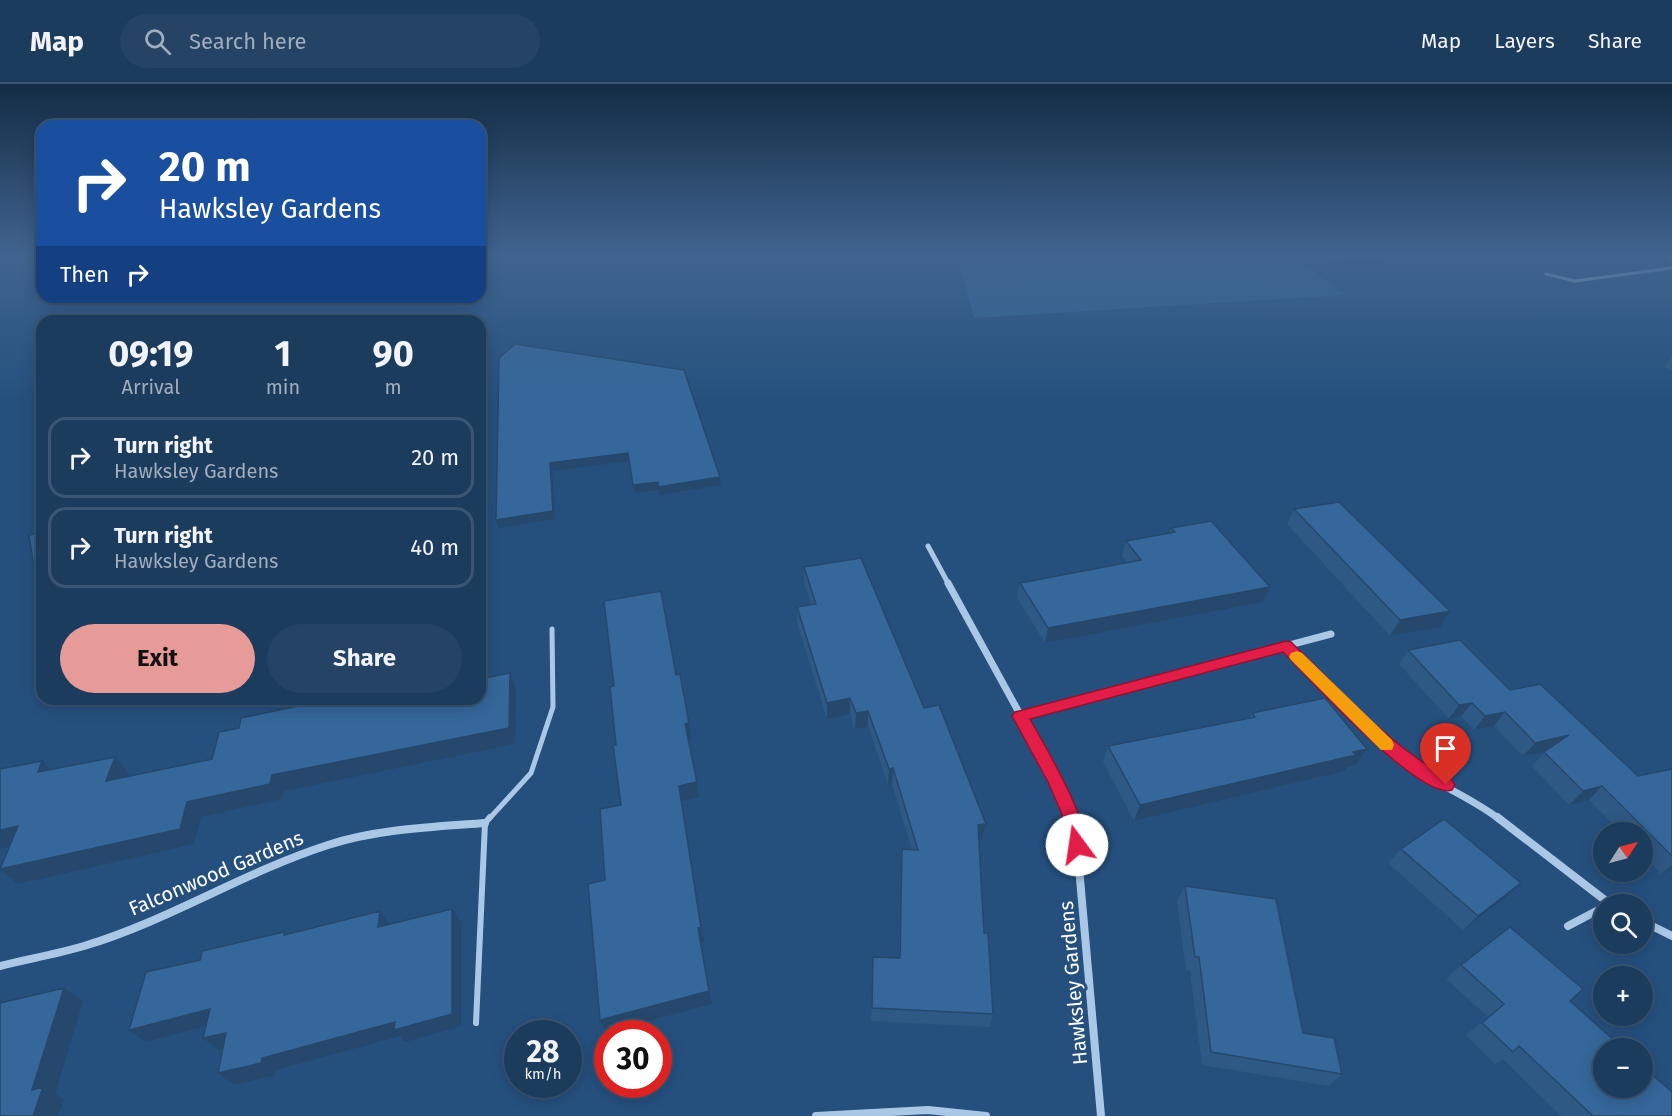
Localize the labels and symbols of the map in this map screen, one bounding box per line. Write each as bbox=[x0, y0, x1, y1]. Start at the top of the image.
pin bbox=[1420, 723, 1471, 785]
position arrow bbox=[1045, 813, 1109, 877]
north arrow bbox=[1593, 822, 1653, 882]
street label: Falconwood Gardens bbox=[125, 825, 307, 921]
street label: Hawksley Gardens bbox=[1054, 900, 1092, 1066]
speed limit sign: 30 bbox=[594, 1020, 672, 1098]

